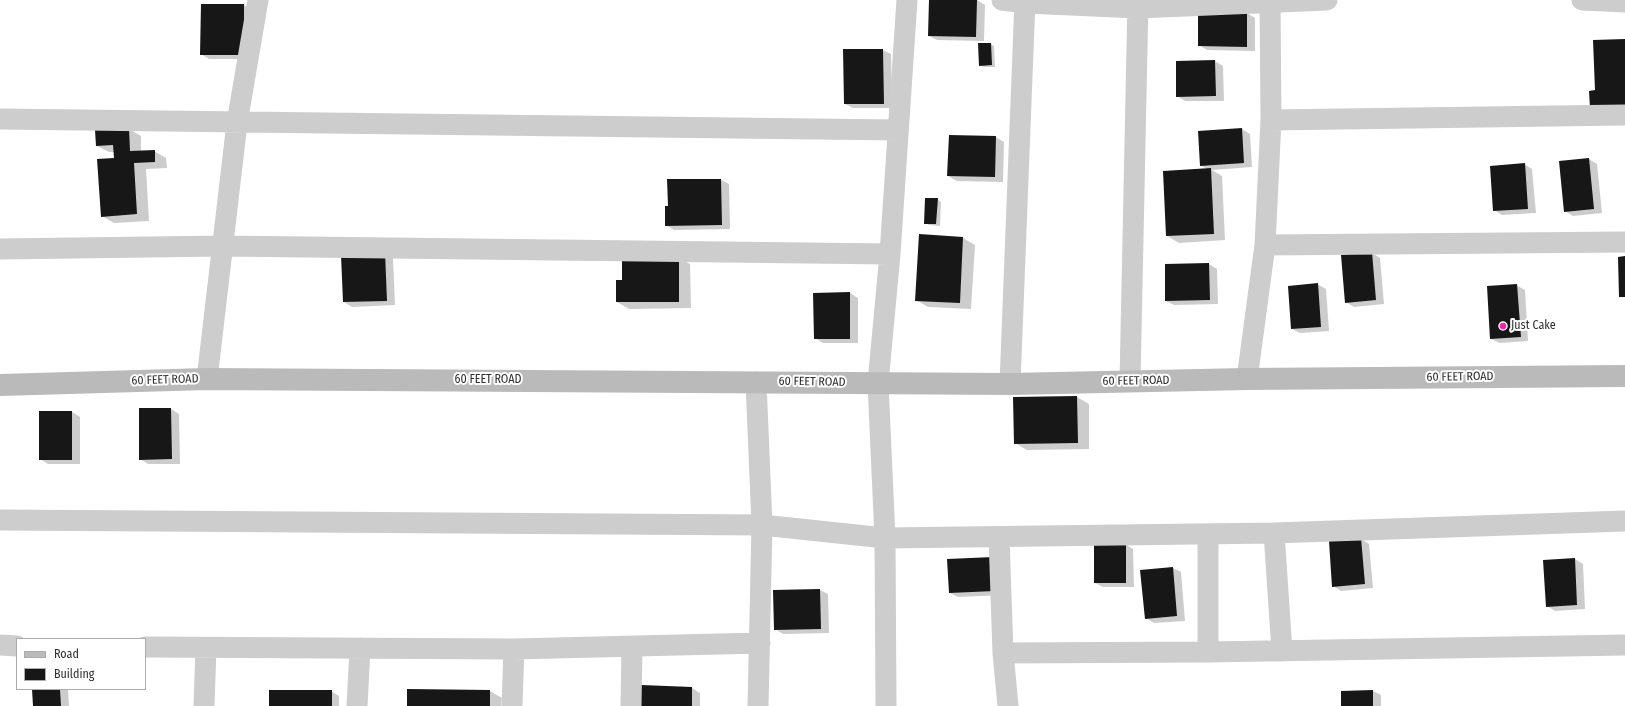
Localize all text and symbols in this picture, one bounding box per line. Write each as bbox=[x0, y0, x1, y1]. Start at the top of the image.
place label: Just Cake bbox=[1511, 319, 1556, 333]
marker: Just Cake bbox=[1498, 321, 1508, 331]
street label: 60 FEET ROAD bbox=[1426, 369, 1494, 385]
street label: 60 FEET ROAD bbox=[131, 372, 199, 388]
street label: 60 FEET ROAD bbox=[454, 373, 522, 387]
street label: 60 FEET ROAD bbox=[1102, 373, 1170, 389]
street label: 60 FEET ROAD bbox=[778, 374, 846, 390]
legend bbox=[16, 638, 146, 690]
text: Road bbox=[54, 647, 79, 661]
text: Building bbox=[54, 667, 94, 681]

